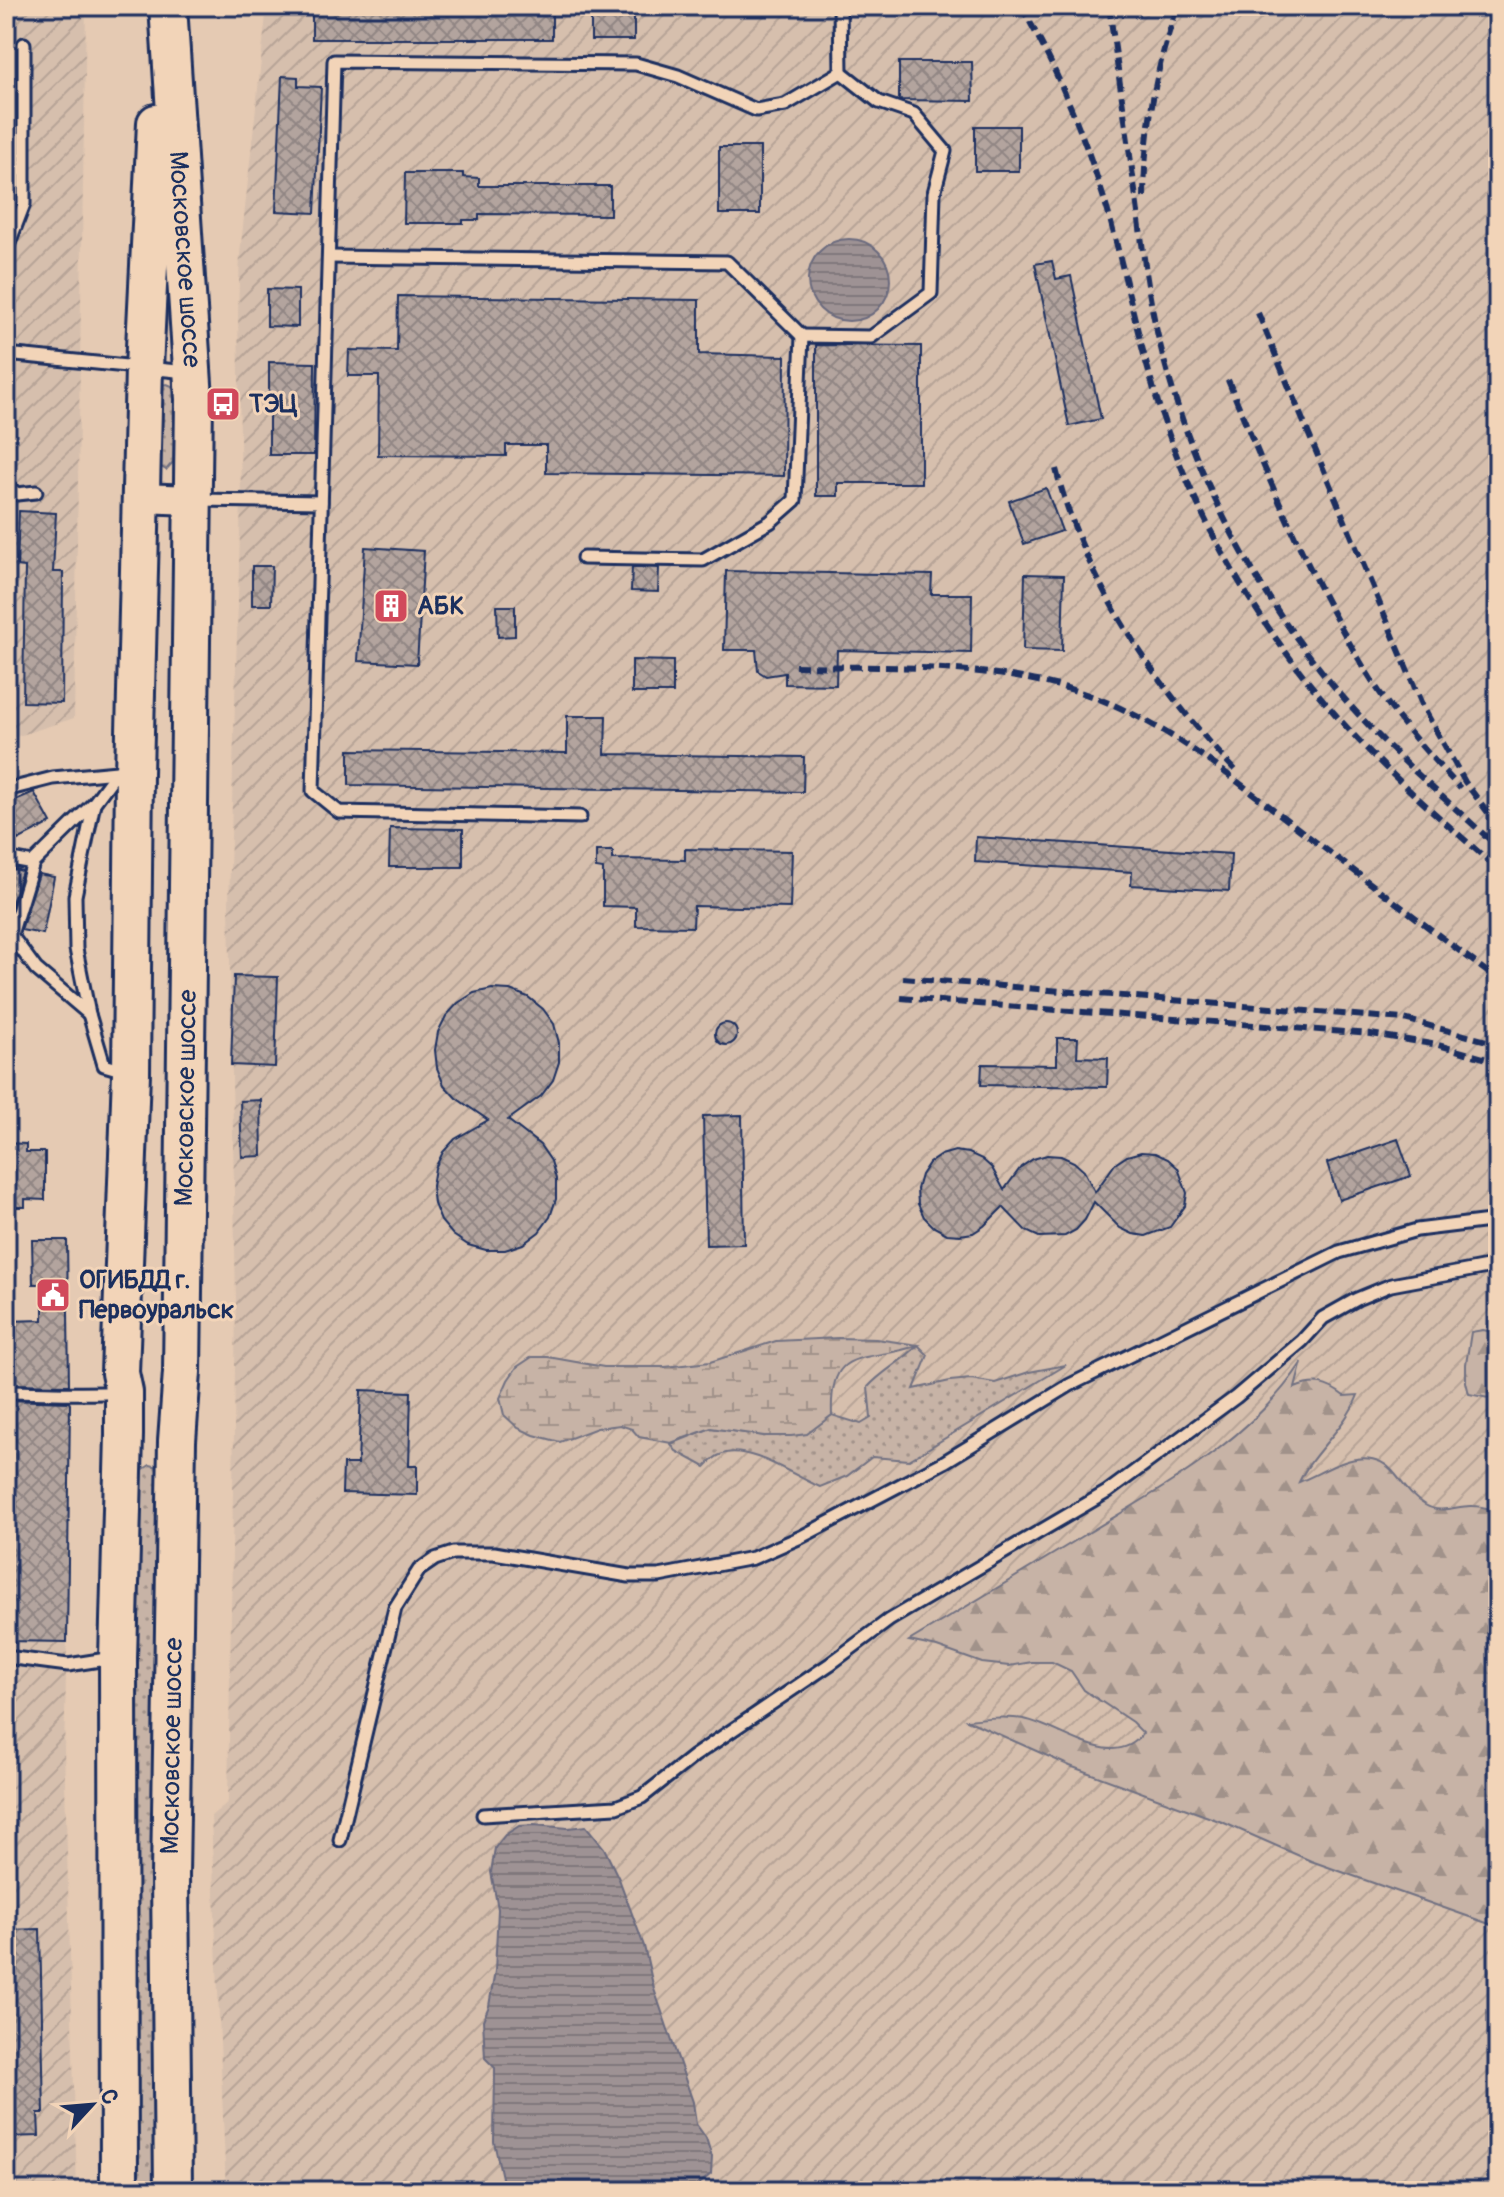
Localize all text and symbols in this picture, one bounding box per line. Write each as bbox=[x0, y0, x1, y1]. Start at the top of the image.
street label: Московское шоссе bbox=[162, 150, 208, 369]
bus stop icon: ТЭЦ bbox=[204, 385, 242, 423]
place label: ТЭЦ bbox=[248, 388, 298, 420]
building icon: АБК bbox=[372, 587, 410, 625]
place label: АБК bbox=[417, 590, 464, 622]
street label: Московское шоссе bbox=[168, 989, 204, 1207]
place label: ОГИБДД г. Первоуральск bbox=[79, 1264, 234, 1326]
public building icon: ОГИБДД г. Первоуральск bbox=[34, 1276, 72, 1314]
street label: Московское шоссе bbox=[154, 1637, 190, 1855]
north arrow bbox=[52, 2065, 132, 2145]
text: С bbox=[94, 2084, 125, 2109]

